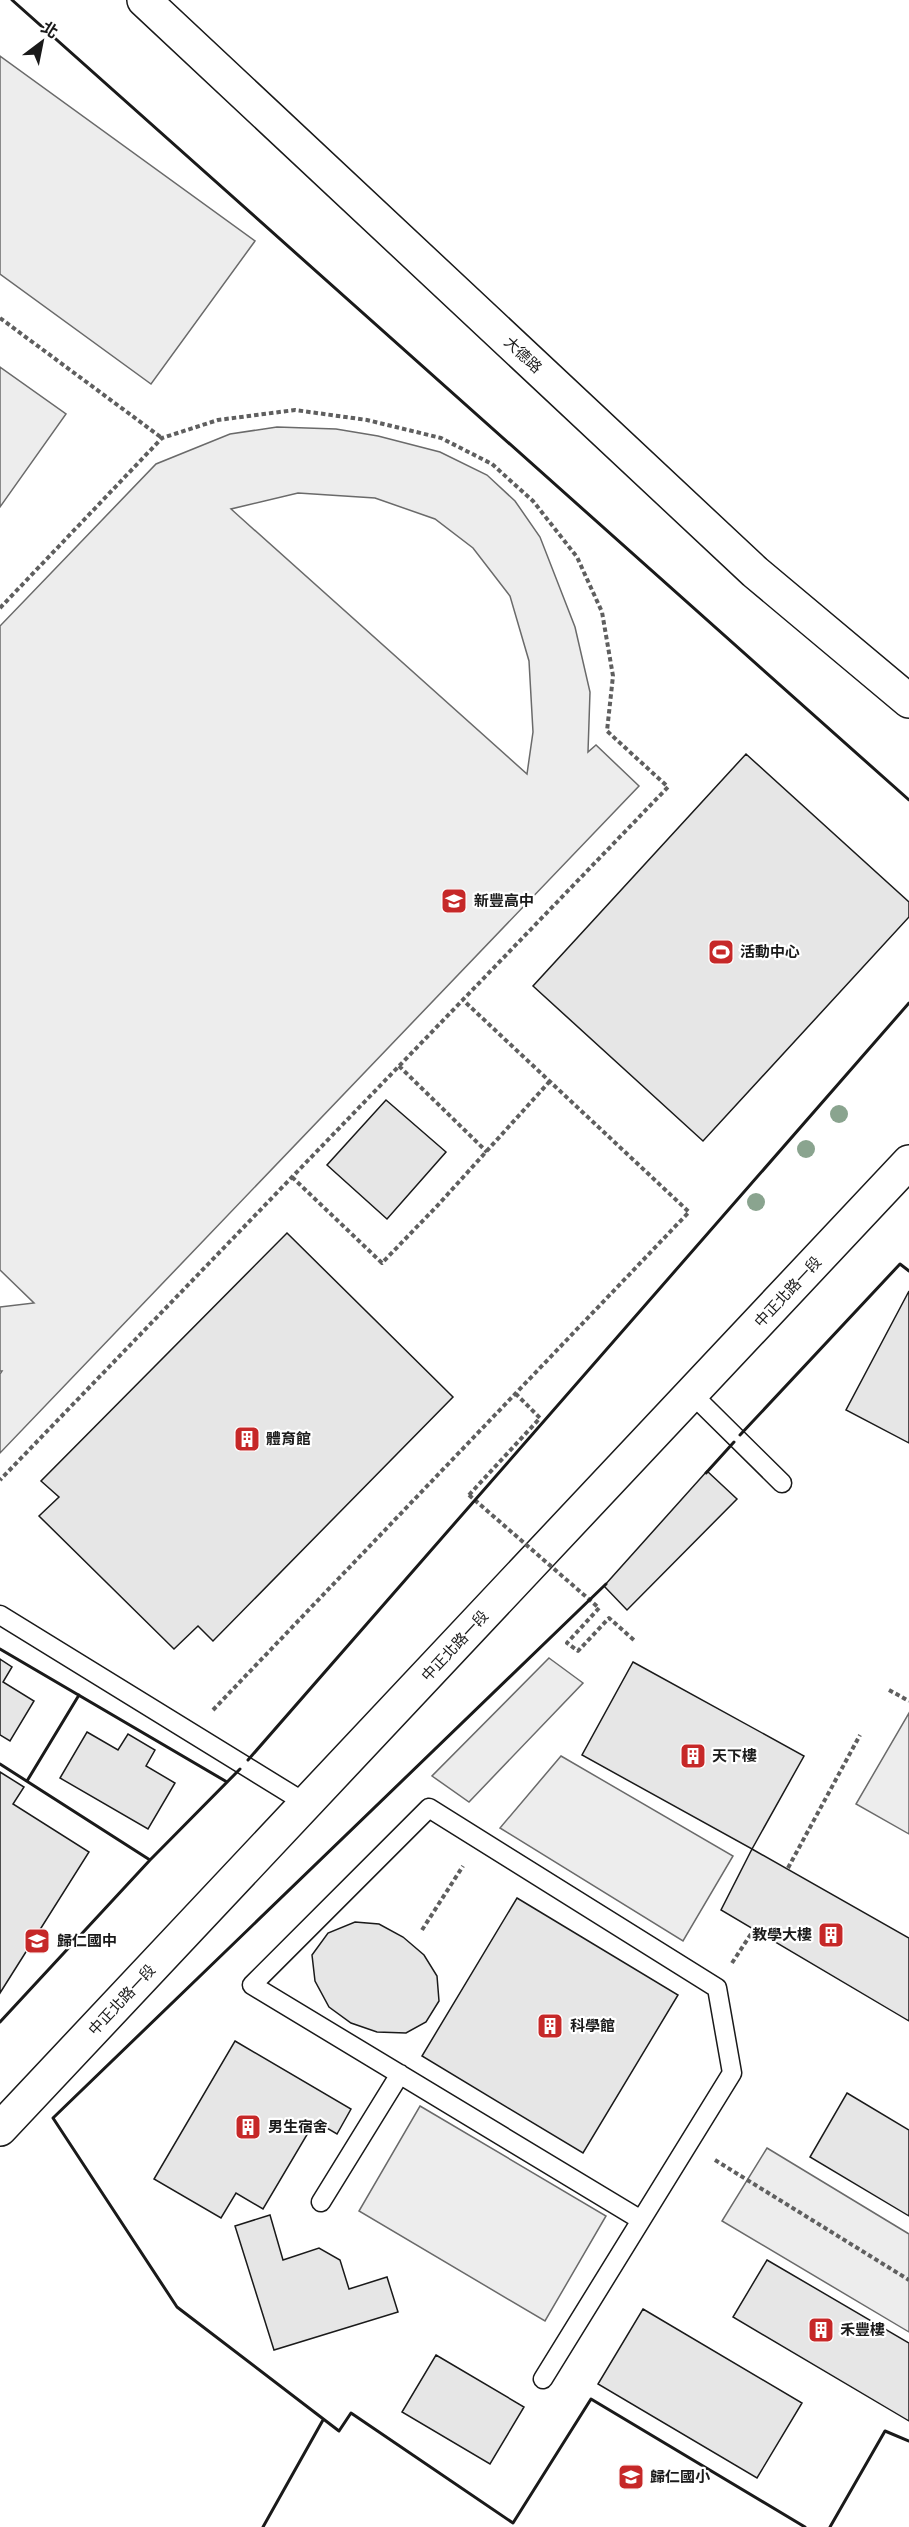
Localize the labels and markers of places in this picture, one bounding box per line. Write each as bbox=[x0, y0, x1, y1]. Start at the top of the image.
school or university icon: 新豐高中 bbox=[439, 886, 469, 916]
place label: 新豐高中 bbox=[474, 891, 534, 910]
sports icon: 活動中心 bbox=[706, 937, 736, 967]
place label: 活動中心 bbox=[740, 942, 800, 961]
building icon: 體育館 bbox=[232, 1424, 262, 1454]
place label: 體育館 bbox=[266, 1429, 311, 1448]
building icon: 天下樓 bbox=[678, 1741, 708, 1771]
place label: 天下樓 bbox=[712, 1746, 757, 1765]
building icon: 教學大樓 bbox=[816, 1920, 846, 1950]
place label: 教學大樓 bbox=[752, 1925, 812, 1944]
school or university icon: 歸仁國中 bbox=[22, 1926, 52, 1956]
place label: 歸仁國中 bbox=[57, 1931, 117, 1950]
building icon: 科學館 bbox=[535, 2011, 565, 2041]
place label: 科學館 bbox=[570, 2016, 615, 2035]
building icon: 男生宿舍 bbox=[233, 2112, 263, 2142]
place label: 男生宿舍 bbox=[268, 2117, 328, 2136]
building icon: 禾豐樓 bbox=[806, 2315, 836, 2345]
place label: 禾豐樓 bbox=[840, 2320, 885, 2339]
school or university icon: 歸仁國小 bbox=[616, 2462, 646, 2492]
place label: 歸仁國小 bbox=[650, 2467, 711, 2486]

